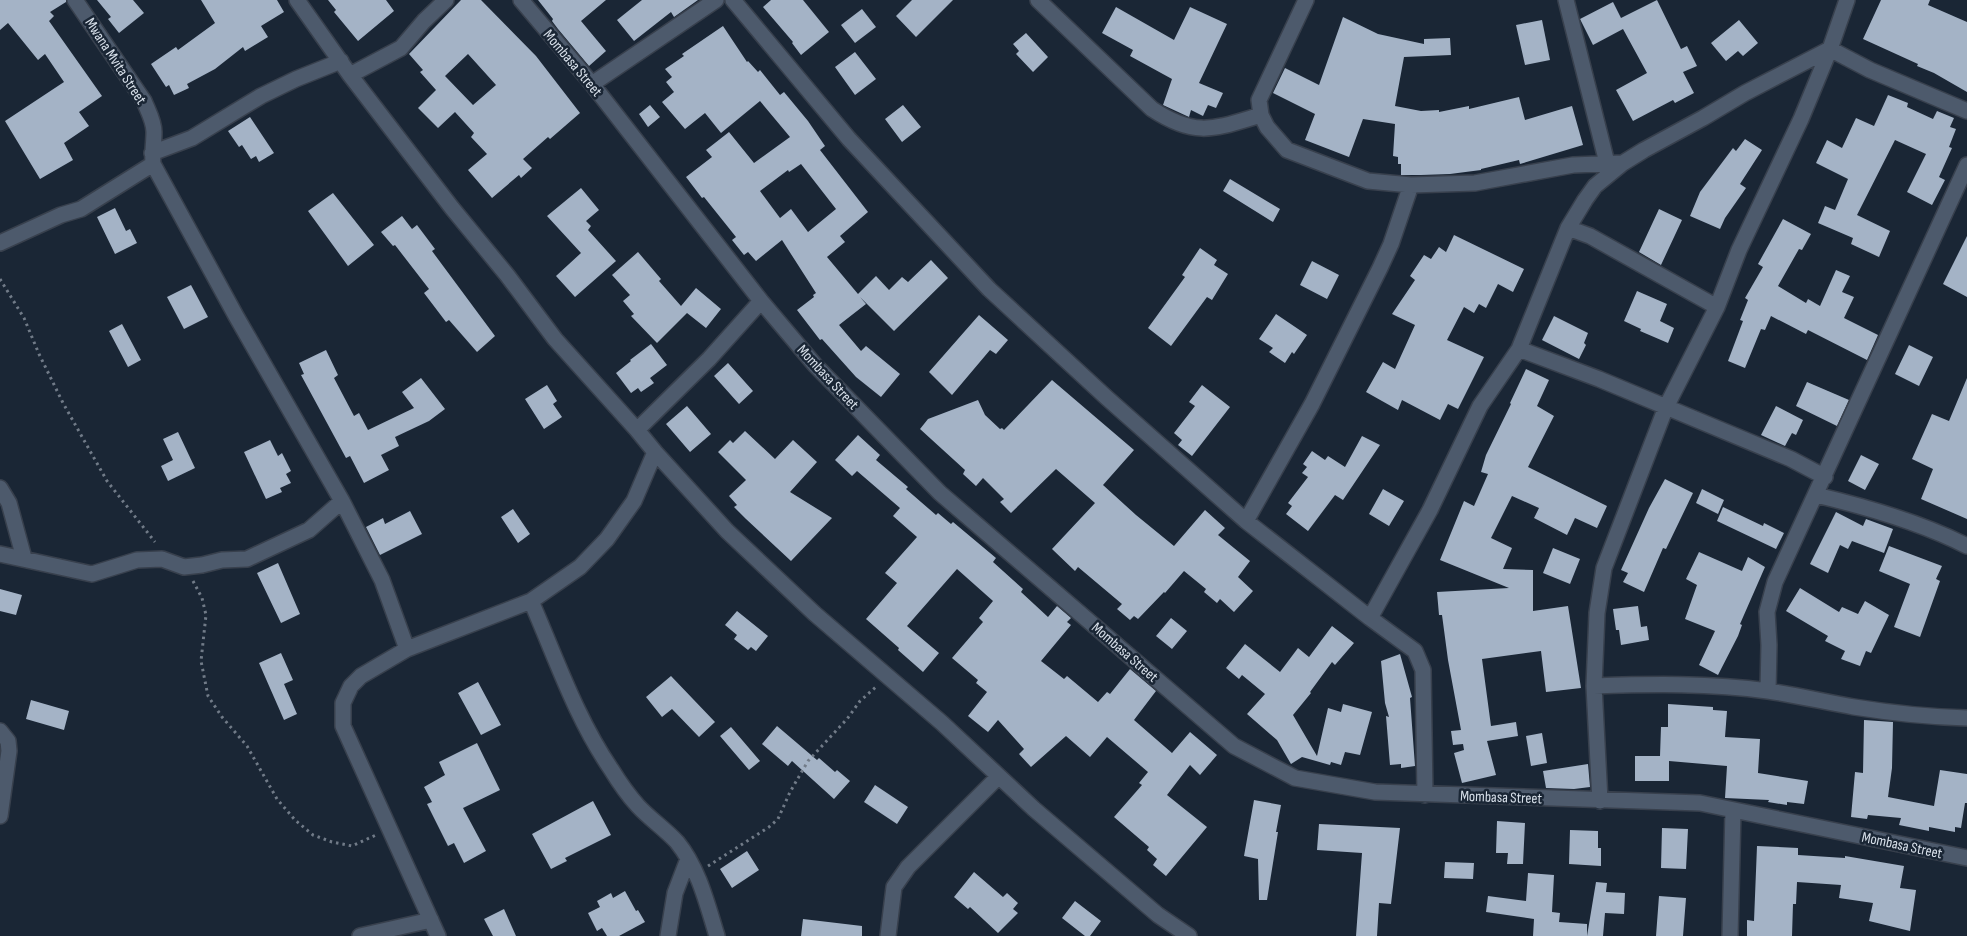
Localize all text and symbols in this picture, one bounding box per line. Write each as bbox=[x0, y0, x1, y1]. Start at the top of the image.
street label: Mwana Mvita Street bbox=[81, 14, 151, 108]
street label: Mombasa Street bbox=[539, 26, 606, 101]
street label: Mombasa Street bbox=[793, 341, 863, 414]
street label: Mombasa Street bbox=[1088, 618, 1162, 687]
street label: Mombasa Street bbox=[1460, 787, 1543, 808]
street label: Mombasa Street bbox=[1860, 828, 1944, 863]

